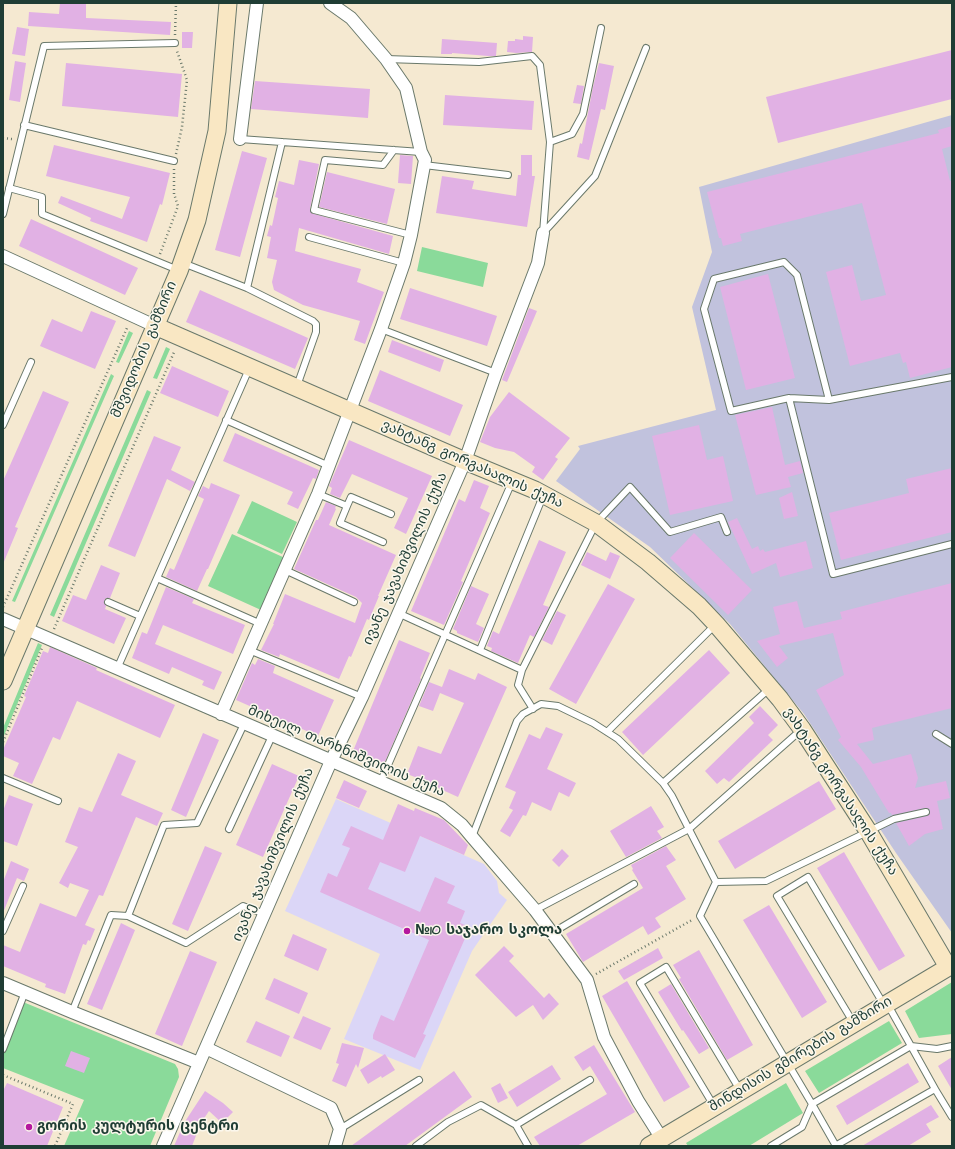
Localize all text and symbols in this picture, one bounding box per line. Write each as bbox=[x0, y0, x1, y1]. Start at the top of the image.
street label: მშვიდობის გამზირი bbox=[109, 279, 181, 421]
street label: ვახტანგ გორგასალის ქუჩა bbox=[379, 417, 565, 513]
street label: ივანე ჯავახიშვილის ქუჩა bbox=[360, 470, 452, 648]
street label: მიხეილ თარხნიშვილის ქუჩა bbox=[245, 703, 447, 801]
street label: ვახტანგ გორგასალის ქუჩა bbox=[779, 705, 901, 879]
street label: ივანე ჯავახიშვილის ქუჩა bbox=[230, 766, 318, 944]
place label: №10 საჯარო სკოლა bbox=[415, 923, 562, 939]
marker: №10 საჯარო სკოლა bbox=[402, 926, 412, 936]
street label: შინდისის გმირების გამზირი bbox=[706, 994, 896, 1116]
place label: გორის კულტურის ცენტრი bbox=[37, 1119, 239, 1135]
marker: გორის კულტურის ცენტრი bbox=[24, 1122, 34, 1132]

